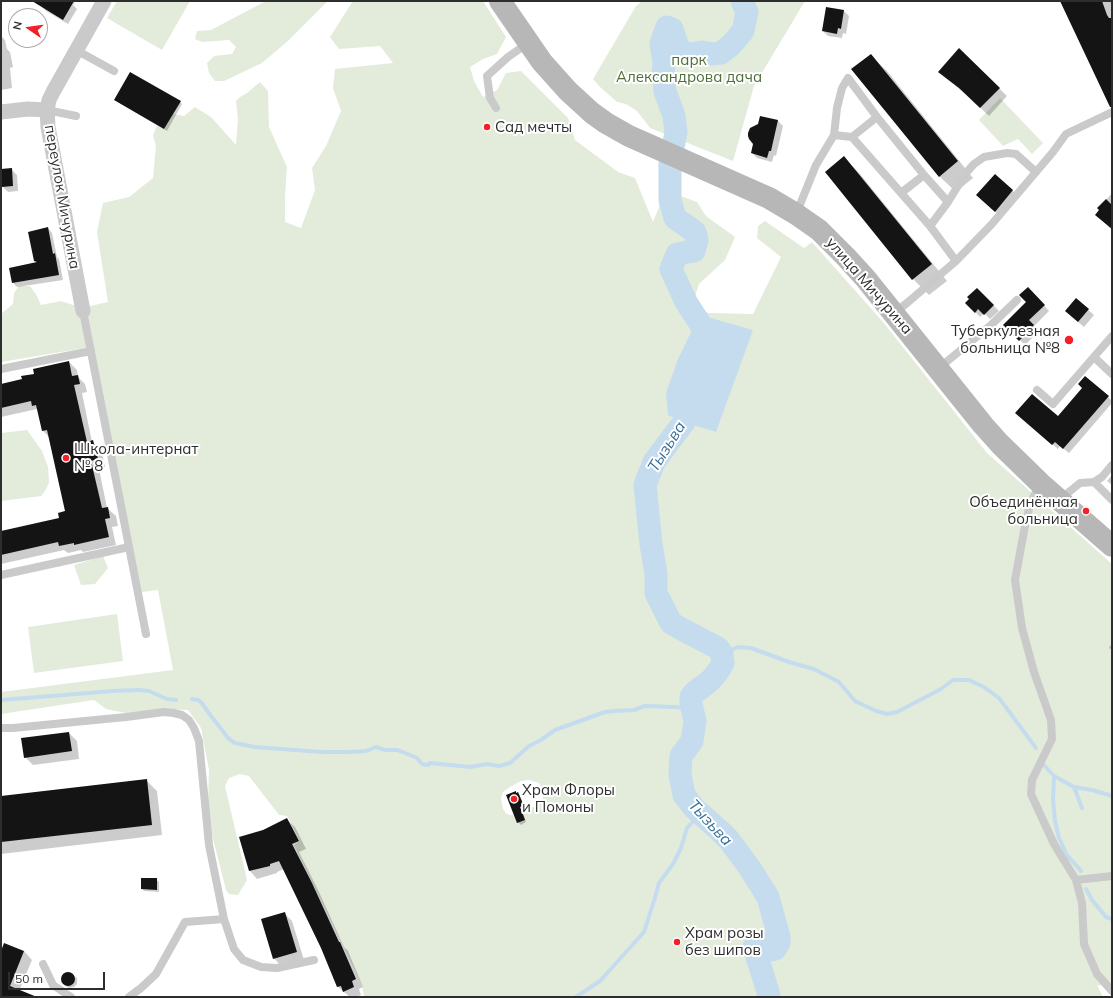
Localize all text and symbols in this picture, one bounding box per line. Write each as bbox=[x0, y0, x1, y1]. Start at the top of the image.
north arrow bbox=[8, 8, 48, 48]
text: N bbox=[10, 20, 25, 31]
park label: парк Александрова дача bbox=[616, 51, 762, 86]
place label: Сад мечты bbox=[495, 118, 572, 136]
marker: Сад мечты bbox=[482, 122, 492, 132]
street label: переулок Мичурина bbox=[40, 123, 84, 271]
street label: улица Мичурина bbox=[822, 234, 916, 338]
place label: Туберкулезная больница №8 bbox=[951, 322, 1060, 357]
marker: Туберкулезная больница №8 bbox=[1063, 334, 1075, 346]
water label: Тызьва bbox=[644, 418, 690, 476]
place label: Школа-интернат № 8 bbox=[74, 440, 198, 475]
marker: Школа-интернат № 8 bbox=[61, 453, 71, 463]
place label: Объединённая больница bbox=[969, 493, 1078, 528]
marker: Объединённая больница bbox=[1081, 506, 1091, 516]
place label: Храм Флоры и Помоны bbox=[522, 781, 615, 816]
marker: Храм Флоры и Помоны bbox=[509, 794, 519, 804]
water label: Тызьва bbox=[684, 796, 736, 850]
place label: Храм розы без шипов bbox=[685, 924, 764, 959]
marker: Храм розы без шипов bbox=[672, 937, 682, 947]
scale bar bbox=[10, 964, 107, 990]
text: 50 m bbox=[15, 971, 43, 986]

